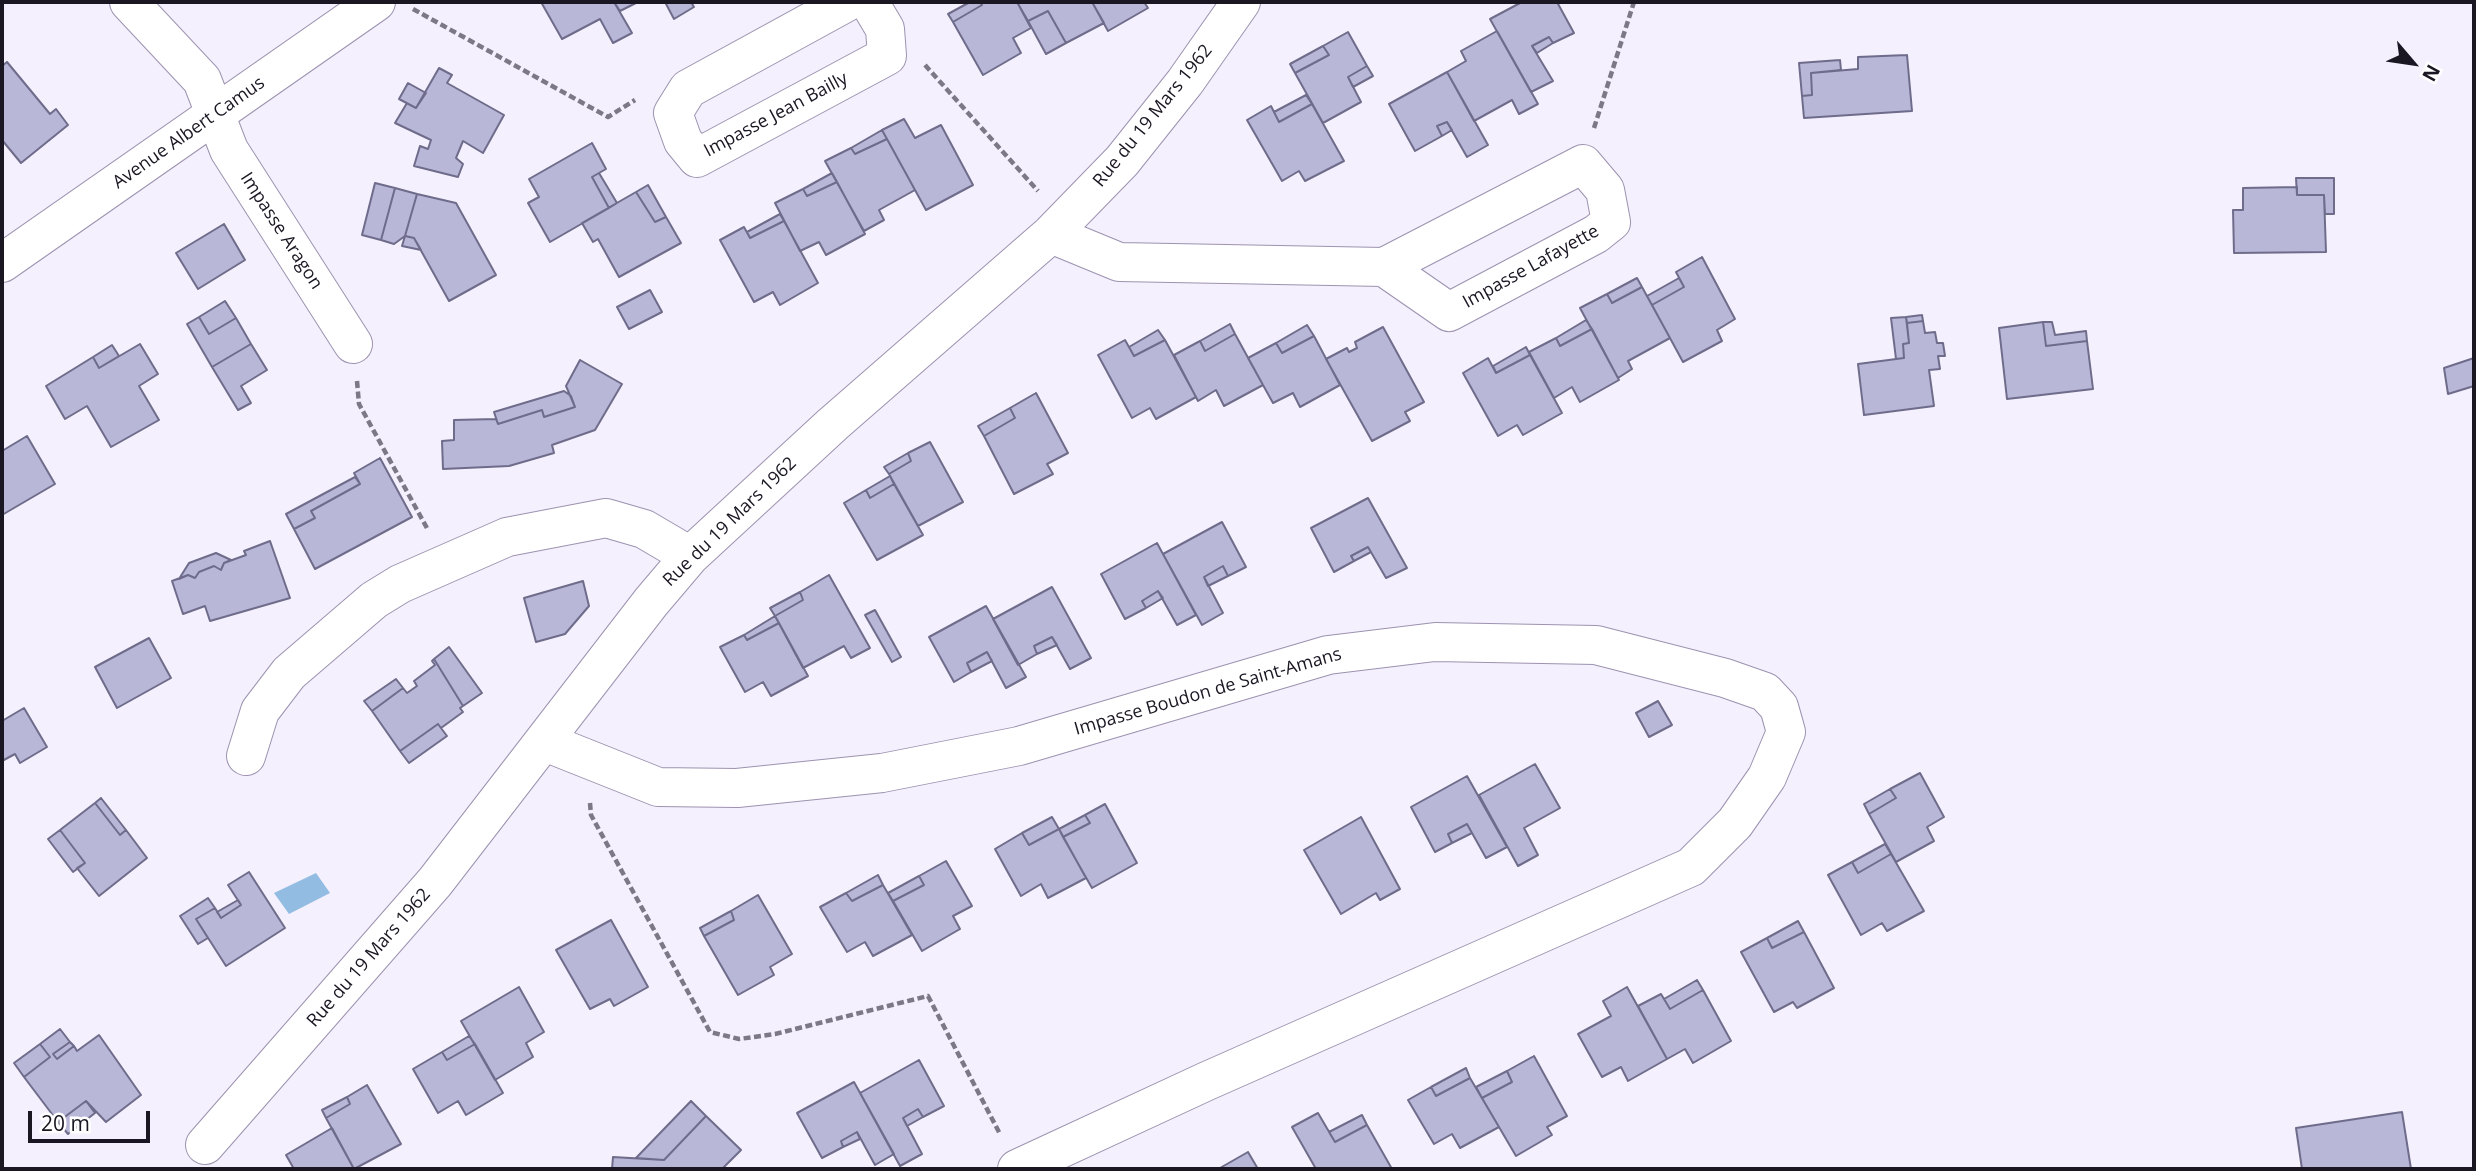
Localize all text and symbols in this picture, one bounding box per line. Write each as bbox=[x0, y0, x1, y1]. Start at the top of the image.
north arrow bbox=[2378, 28, 2448, 98]
street label: Rue du 19 Mars 1962 bbox=[1089, 40, 1217, 192]
text: N bbox=[2416, 60, 2446, 86]
street label: Impasse Jean Bailly bbox=[700, 68, 852, 162]
street label: Avenue Albert Camus bbox=[109, 72, 269, 194]
street label: Impasse Aragon bbox=[235, 168, 327, 294]
street label: Impasse Lafayette bbox=[1459, 221, 1603, 313]
street label: Rue du 19 Mars 1962 bbox=[659, 453, 801, 591]
street label: Impasse Boudon de Saint-Amans bbox=[1072, 643, 1344, 741]
street label: Rue du 19 Mars 1962 bbox=[303, 884, 435, 1032]
scale bar bbox=[32, 1098, 154, 1142]
text: 20 m bbox=[41, 1109, 90, 1137]

